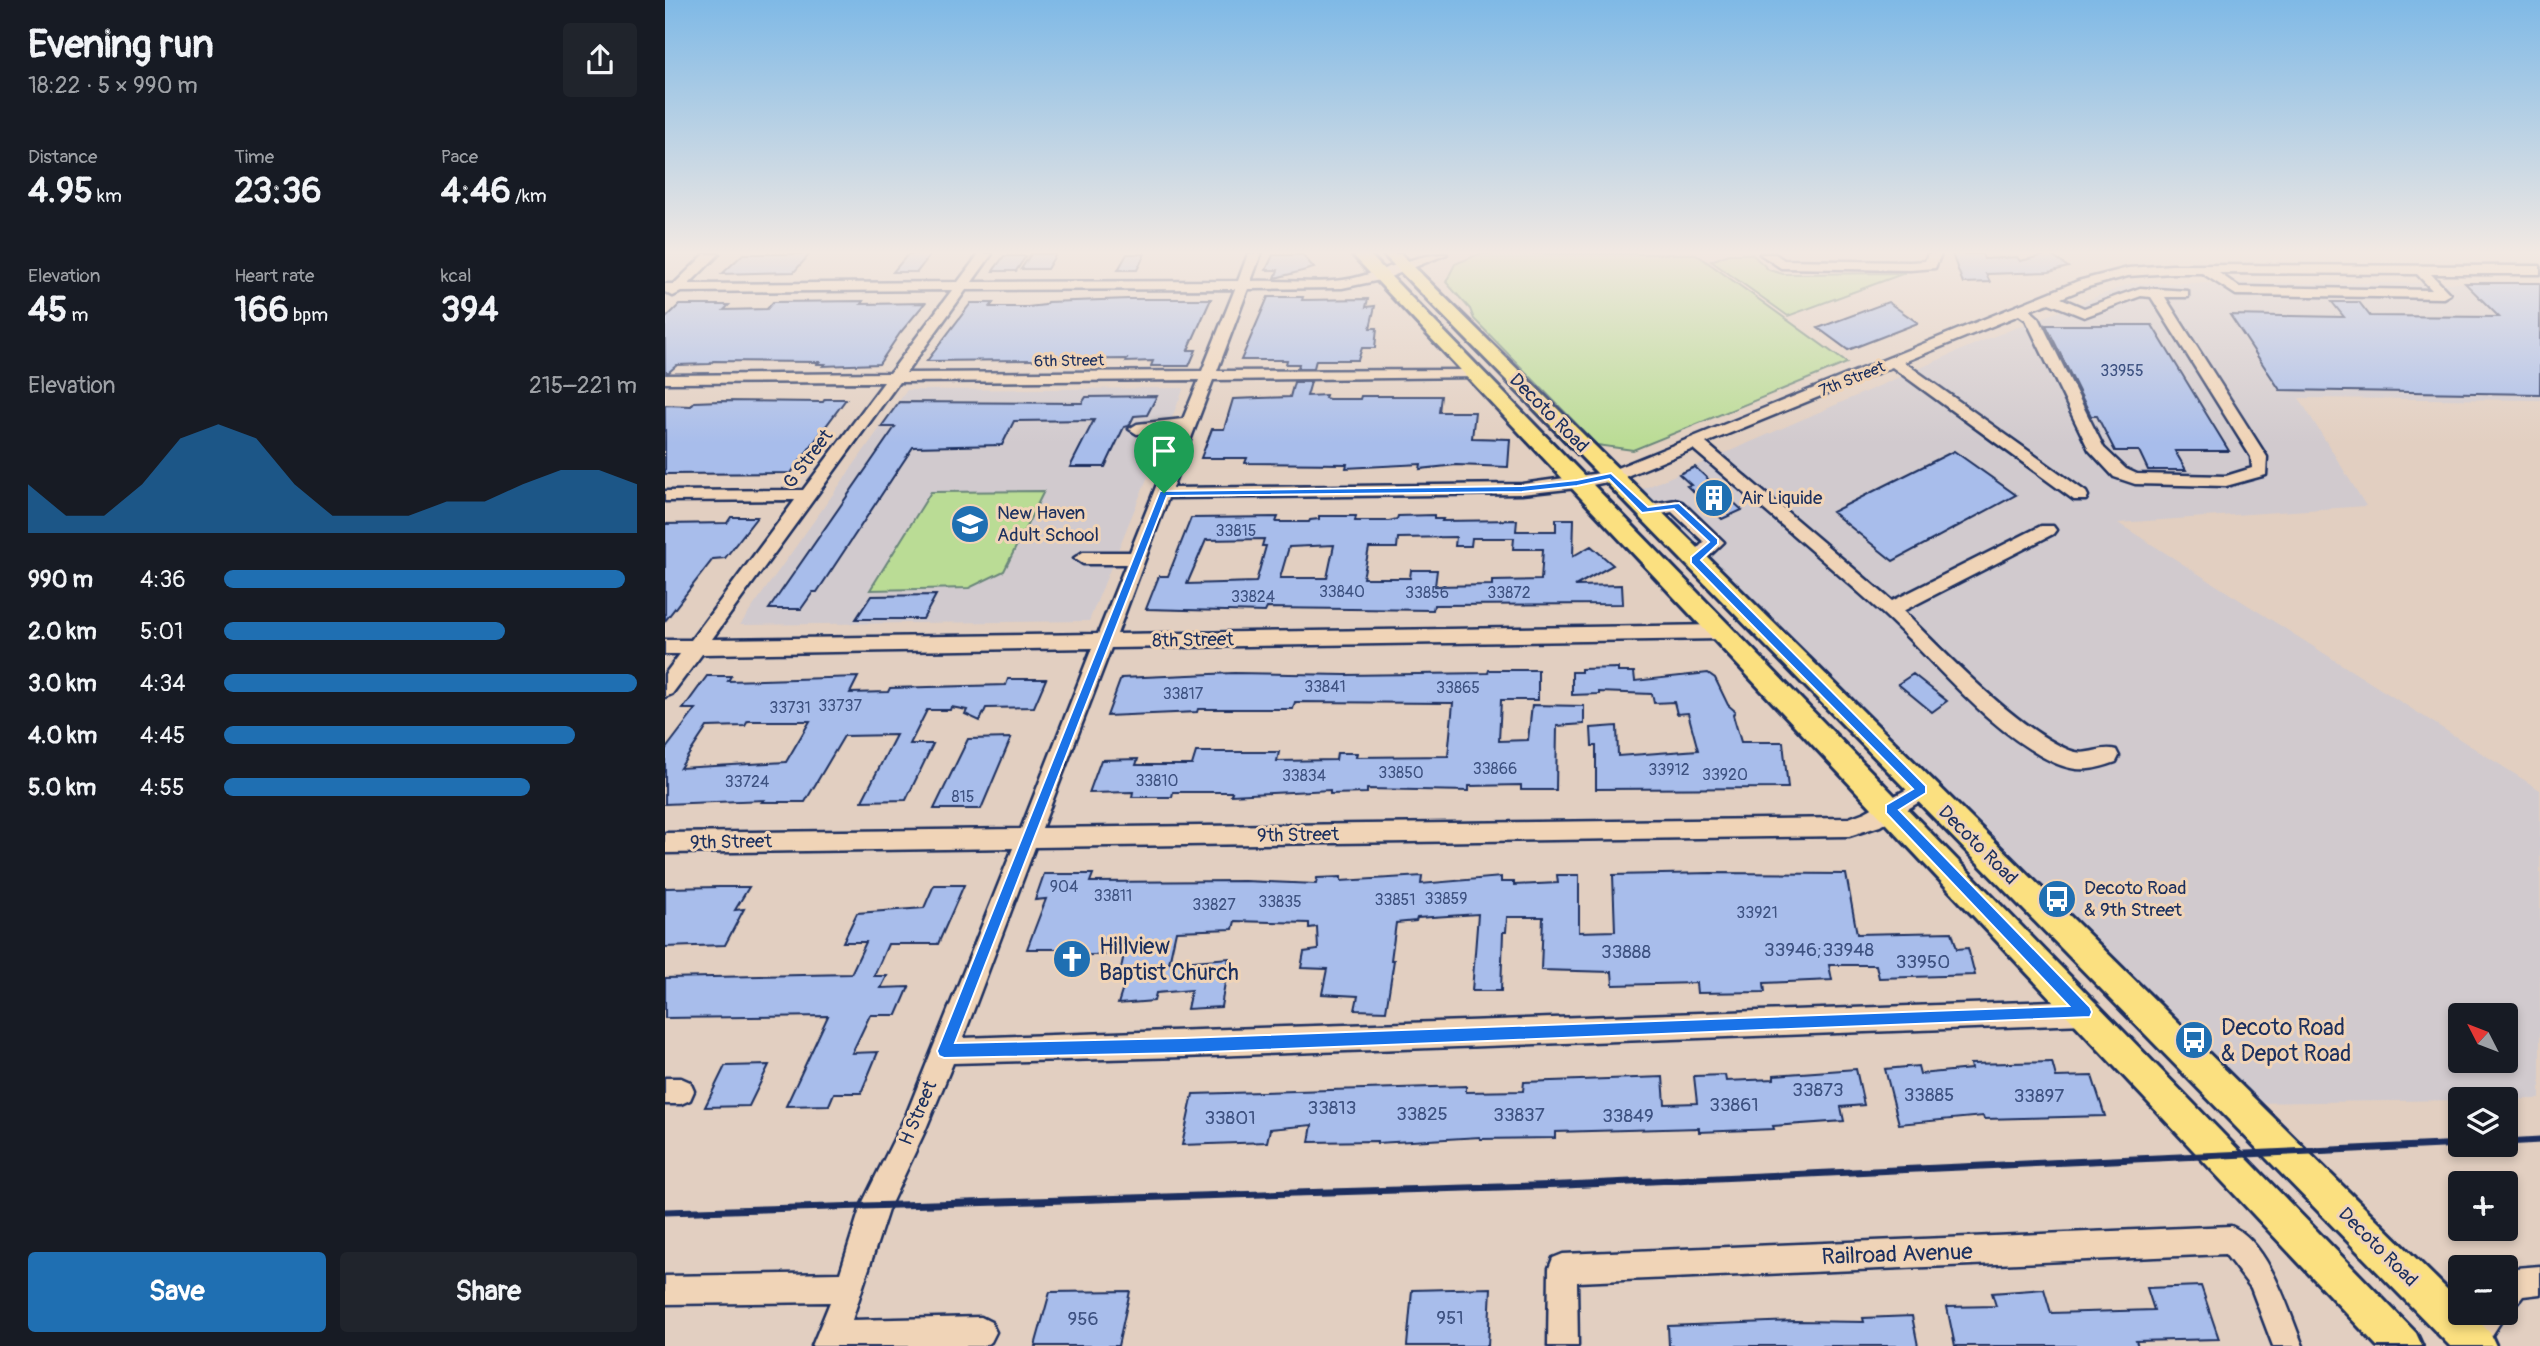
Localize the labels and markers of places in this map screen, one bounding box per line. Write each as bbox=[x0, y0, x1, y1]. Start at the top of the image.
pin bbox=[1134, 421, 1194, 493]
building icon: Air Liquide bbox=[1693, 477, 1735, 519]
place label: Air Liquide bbox=[1741, 486, 1823, 510]
place label: New Haven Adult School bbox=[997, 501, 1099, 547]
school or university icon: New Haven Adult School bbox=[949, 503, 991, 545]
place label: Decoto Road & 9th Street bbox=[2084, 876, 2186, 922]
bus stop icon: Decoto Road & 9th Street bbox=[2036, 878, 2078, 920]
place label: Hillview Baptist Church bbox=[1099, 932, 1239, 987]
church icon: Hillview Baptist Church bbox=[1051, 938, 1093, 980]
place label: Decoto Road & Depot Road bbox=[2221, 1013, 2351, 1068]
bus stop icon: Decoto Road & Depot Road bbox=[2173, 1019, 2215, 1061]

